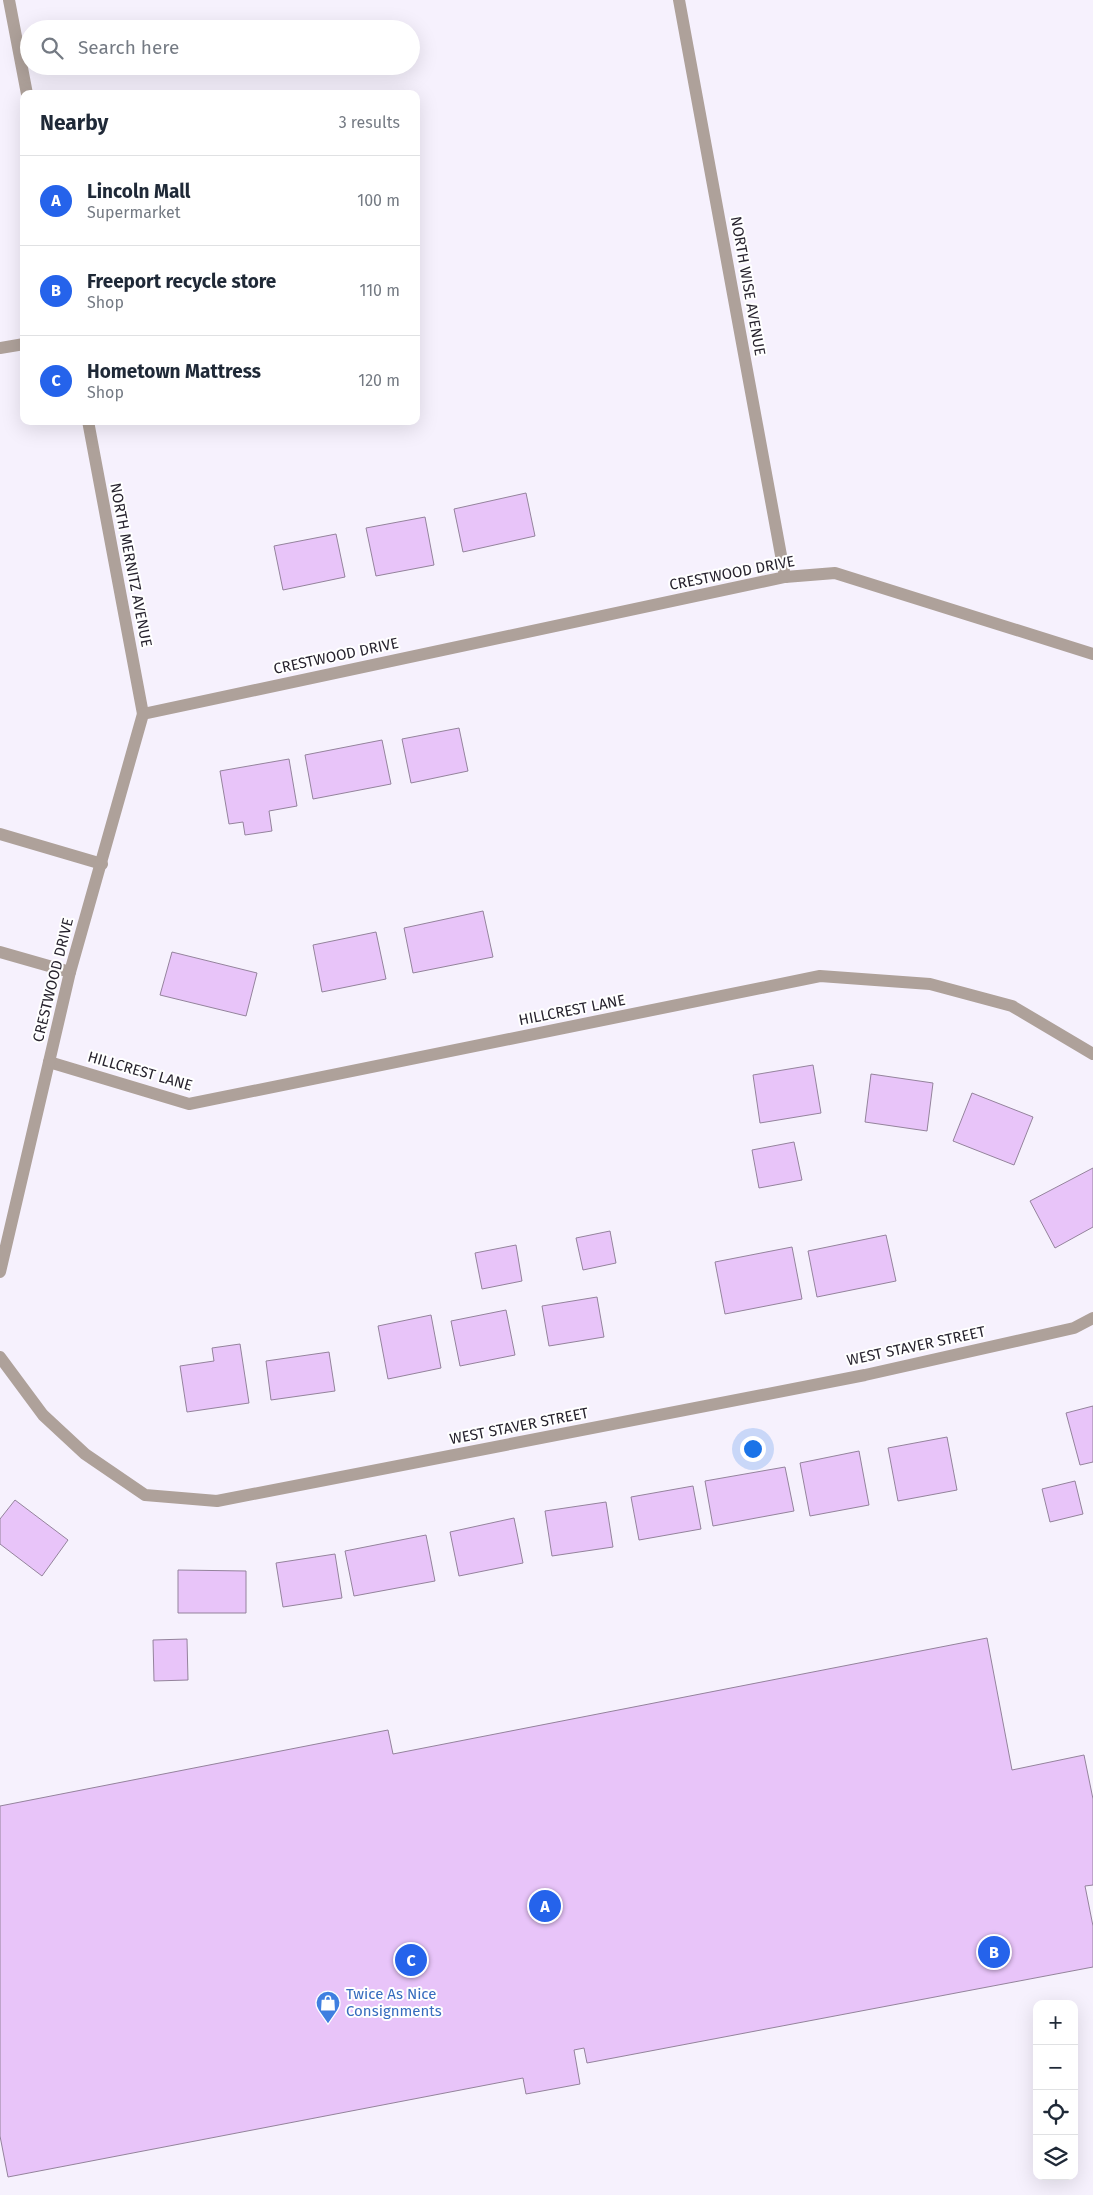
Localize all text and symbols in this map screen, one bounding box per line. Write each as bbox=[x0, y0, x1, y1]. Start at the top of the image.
search box bbox=[20, 20, 420, 75]
icon: search bbox=[38, 34, 66, 62]
text: Search here bbox=[78, 36, 179, 59]
text: Nearby bbox=[40, 110, 108, 136]
text: 3 results bbox=[339, 113, 400, 132]
text: Lincoln Mall bbox=[87, 180, 190, 203]
text: A bbox=[51, 191, 61, 210]
text: 100 m bbox=[357, 191, 400, 210]
text: Supermarket bbox=[87, 203, 181, 222]
street label: NORTH WISE AVENUE bbox=[727, 215, 769, 357]
text: Freeport recycle store bbox=[87, 270, 276, 293]
text: B bbox=[51, 281, 61, 300]
text: 110 m bbox=[359, 281, 400, 300]
text: Shop bbox=[87, 293, 124, 312]
text: Hometown Mattress bbox=[87, 360, 261, 383]
text: C bbox=[51, 371, 61, 390]
text: 120 m bbox=[358, 371, 400, 390]
text: Shop bbox=[87, 383, 124, 402]
street label: NORTH MERNITZ AVENUE bbox=[106, 481, 156, 649]
street label: CRESTWOOD DRIVE bbox=[668, 552, 796, 594]
street label: CRESTWOOD DRIVE bbox=[272, 634, 400, 678]
street label: CRESTWOOD DRIVE bbox=[29, 916, 77, 1044]
street label: HILLCREST LANE bbox=[517, 991, 627, 1029]
street label: HILLCREST LANE bbox=[86, 1047, 194, 1095]
street label: WEST STAVER STREET bbox=[845, 1322, 987, 1369]
street label: WEST STAVER STREET bbox=[448, 1404, 590, 1448]
your location bbox=[740, 1436, 766, 1462]
pin: A bbox=[529, 1887, 561, 1925]
pin: B bbox=[978, 1933, 1010, 1971]
pin: C bbox=[395, 1941, 427, 1979]
place label: Twice As Nice Consignments bbox=[346, 1985, 442, 2020]
shop icon: Twice As Nice Consignments bbox=[315, 1990, 341, 2024]
map controls bbox=[1033, 2000, 1078, 2180]
button: + bbox=[1033, 2000, 1078, 2045]
button: − bbox=[1033, 2045, 1078, 2090]
button: locate bbox=[1033, 2090, 1078, 2135]
button: layers bbox=[1033, 2135, 1078, 2180]

